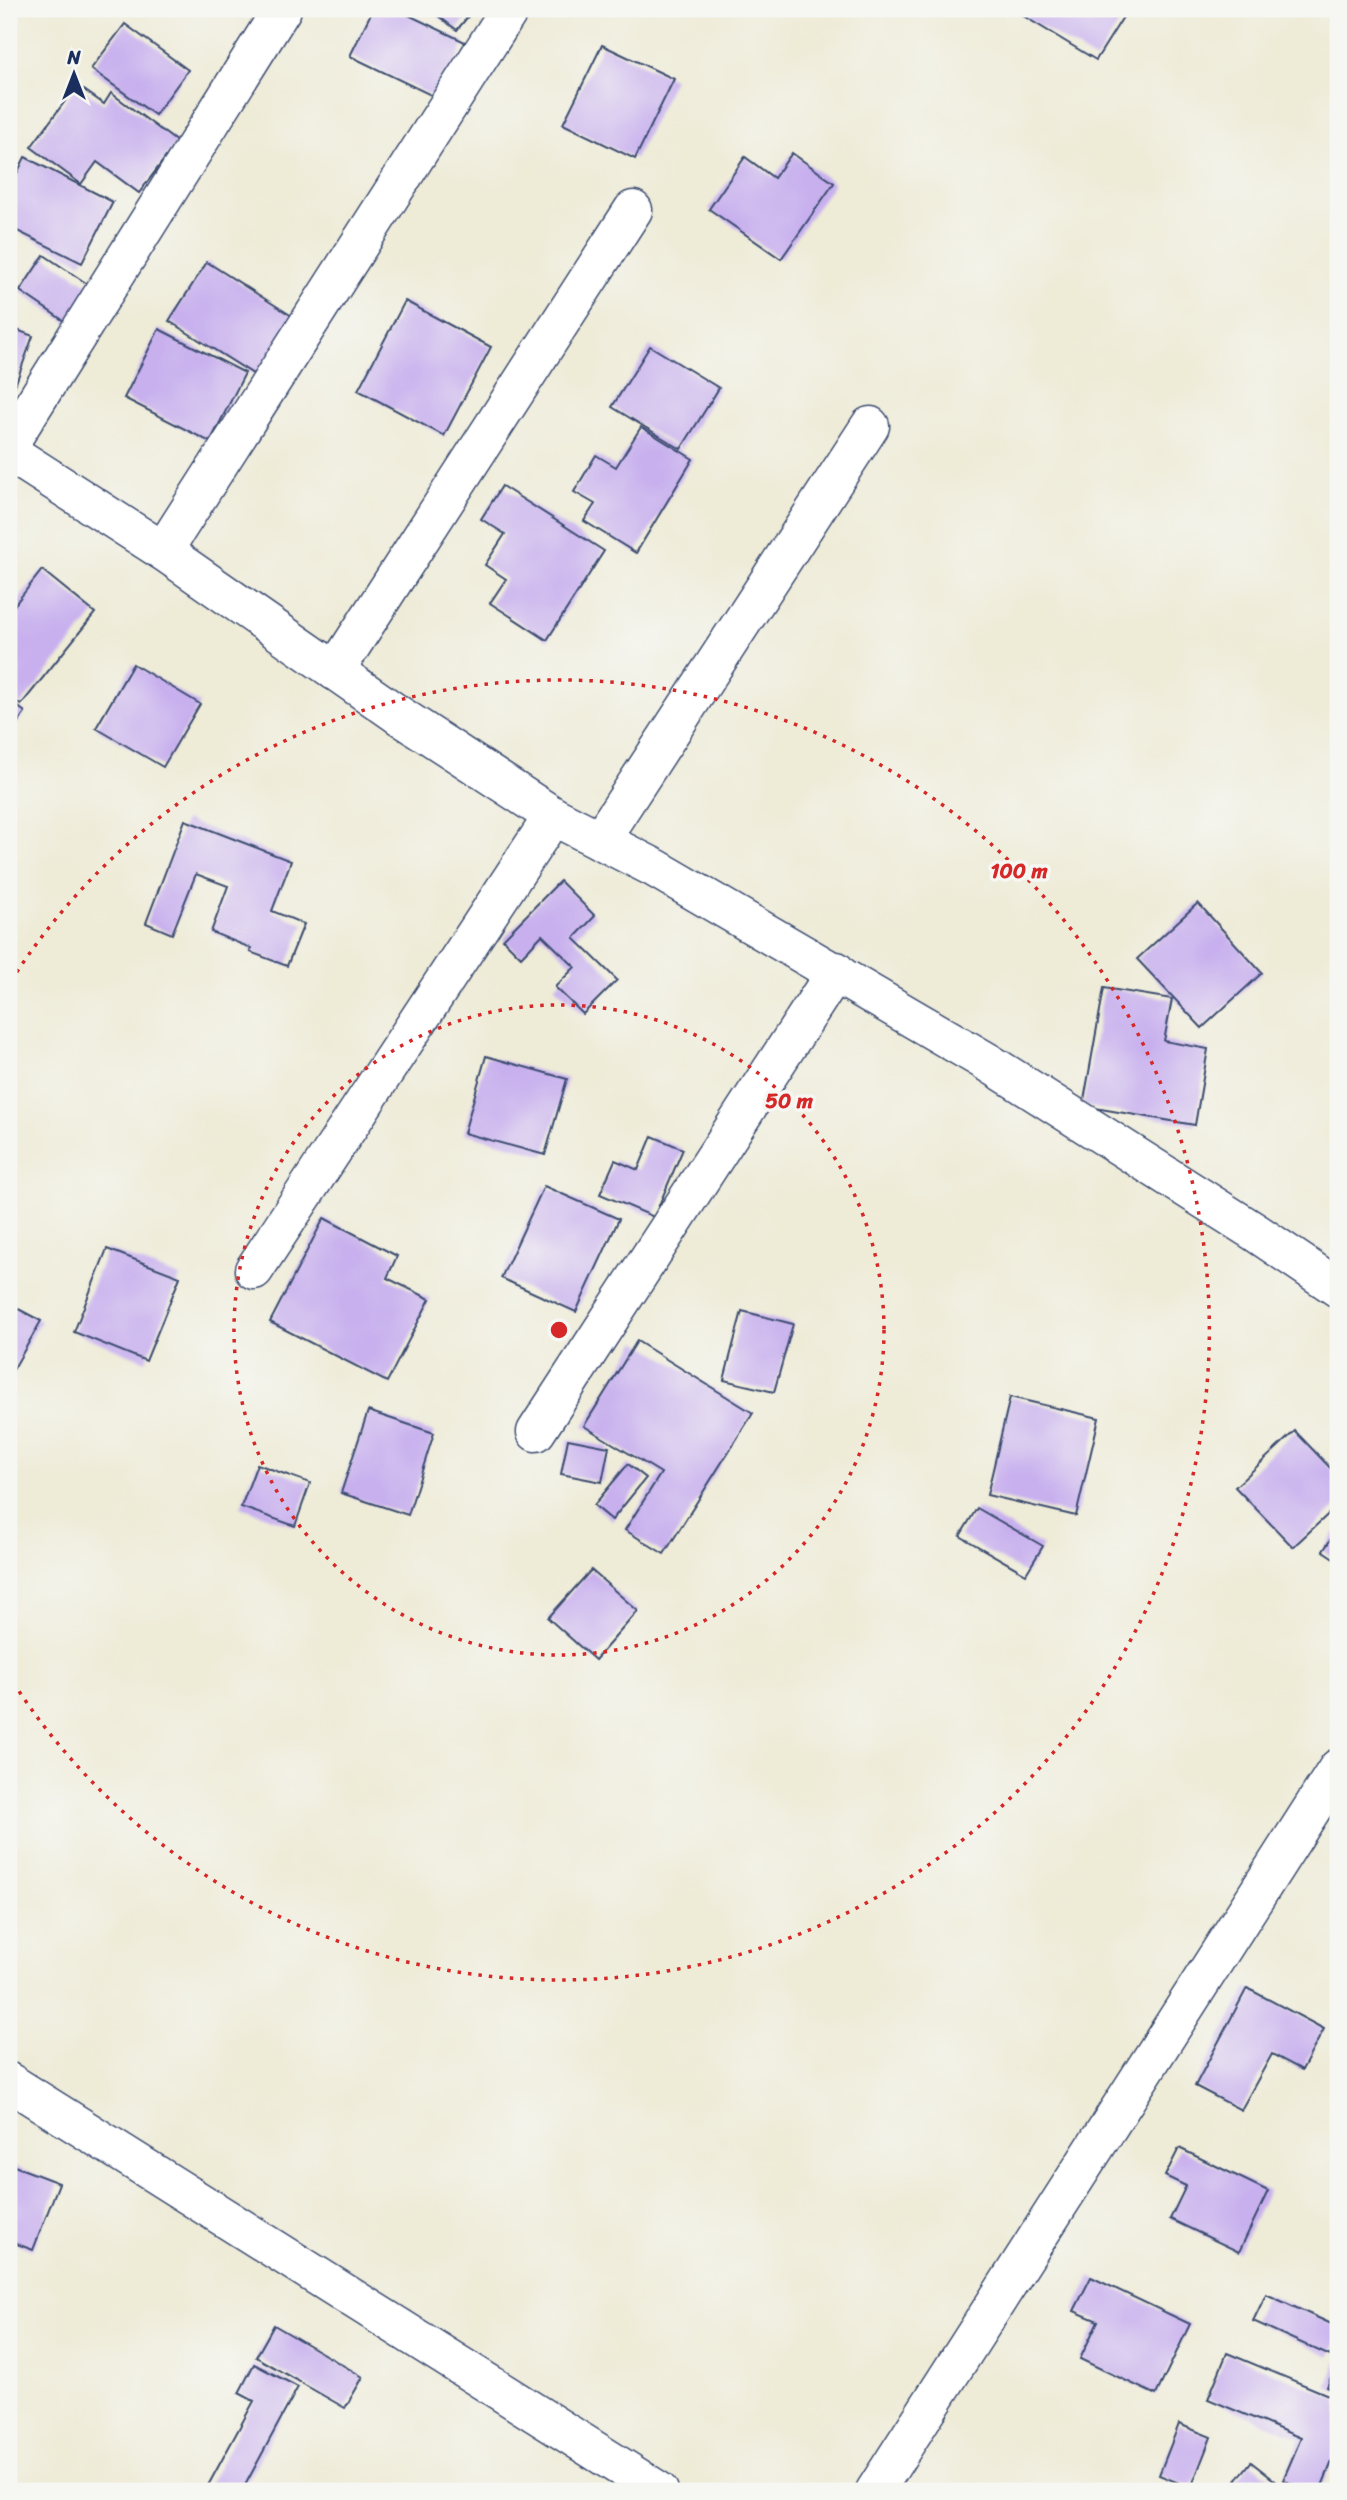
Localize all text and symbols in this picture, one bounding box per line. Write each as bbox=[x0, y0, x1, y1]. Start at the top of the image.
north arrow bbox=[38, 38, 108, 108]
text: N bbox=[66, 41, 81, 74]
text: 100 m bbox=[990, 852, 1048, 890]
text: 50 m bbox=[765, 1082, 814, 1120]
centre of rings bbox=[547, 1318, 571, 1342]

